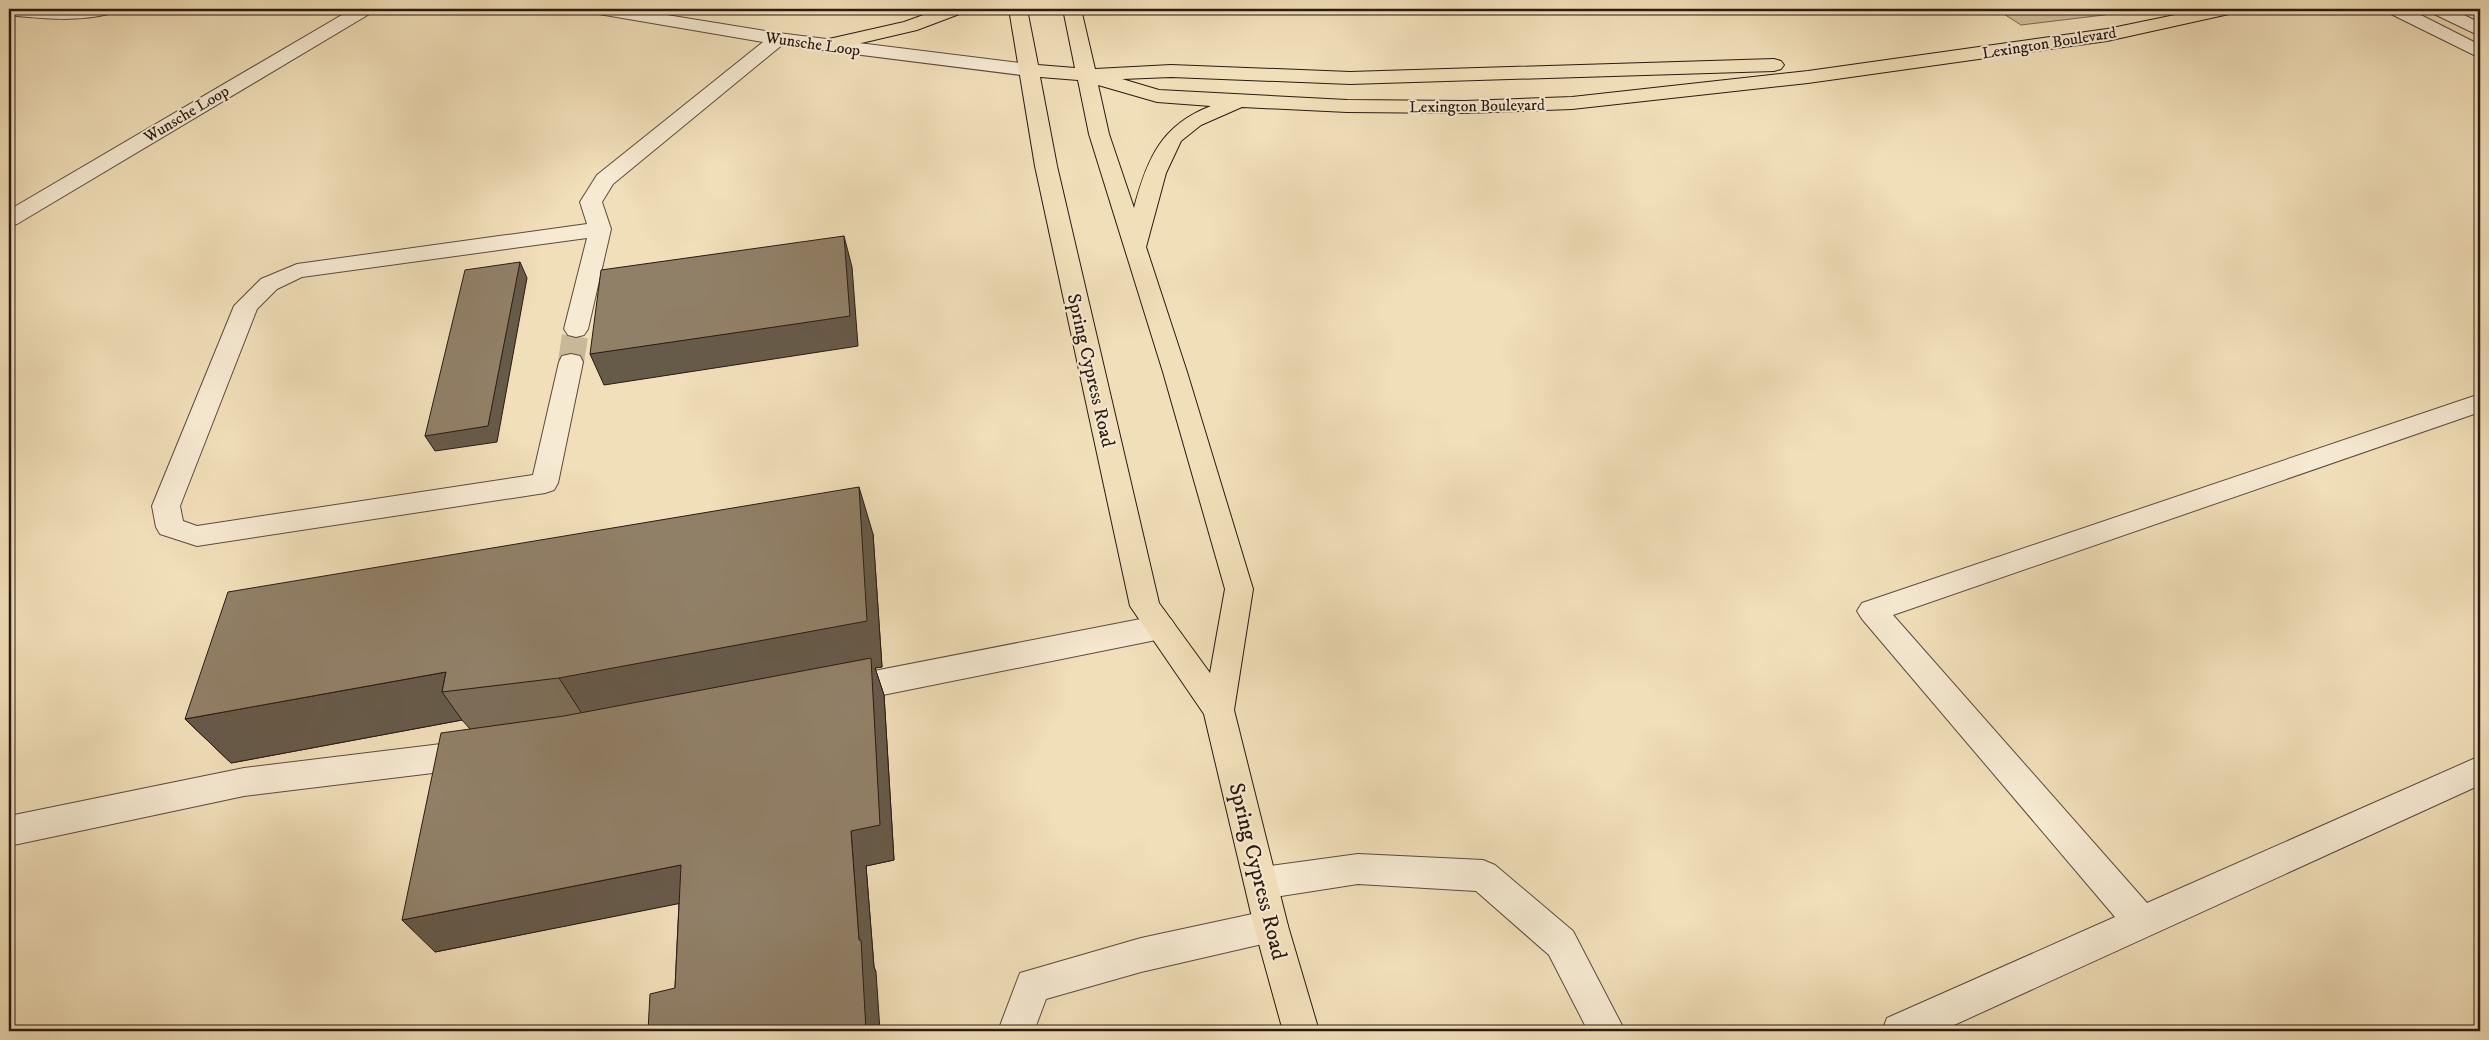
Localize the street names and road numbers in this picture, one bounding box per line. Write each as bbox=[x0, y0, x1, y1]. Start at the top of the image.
street label: Lexington Boulevard bbox=[1981, 22, 2118, 63]
street label: Wunsche Loop bbox=[763, 27, 862, 61]
street label: Wunsche Loop bbox=[139, 81, 233, 148]
street label: Lexington Boulevard bbox=[1409, 95, 1545, 117]
street label: Spring Cypress Road bbox=[1062, 291, 1119, 450]
street label: Spring Cypress Road bbox=[1223, 780, 1293, 963]

